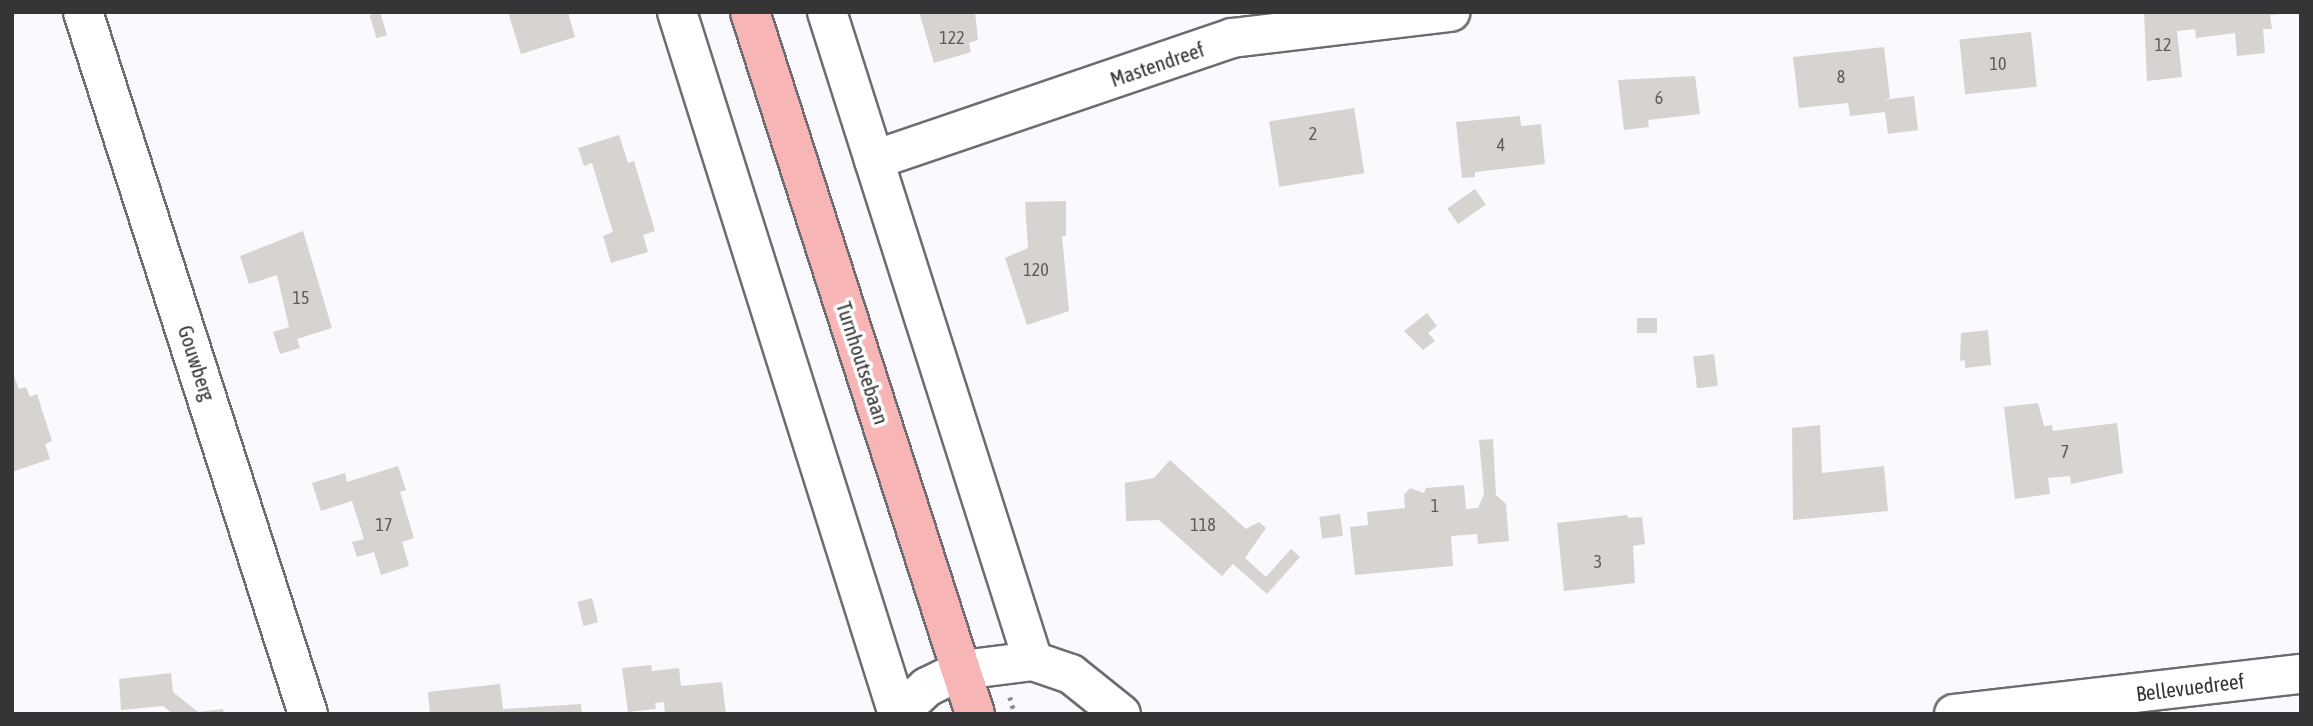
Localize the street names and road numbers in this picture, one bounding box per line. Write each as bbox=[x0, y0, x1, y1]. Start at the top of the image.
street label: Mastendreef bbox=[1107, 36, 1207, 92]
street label: Turnhoutsebaan bbox=[831, 298, 895, 428]
street label: Gouwberg bbox=[173, 322, 221, 404]
street label: Bellevuedreef bbox=[2134, 668, 2246, 706]

